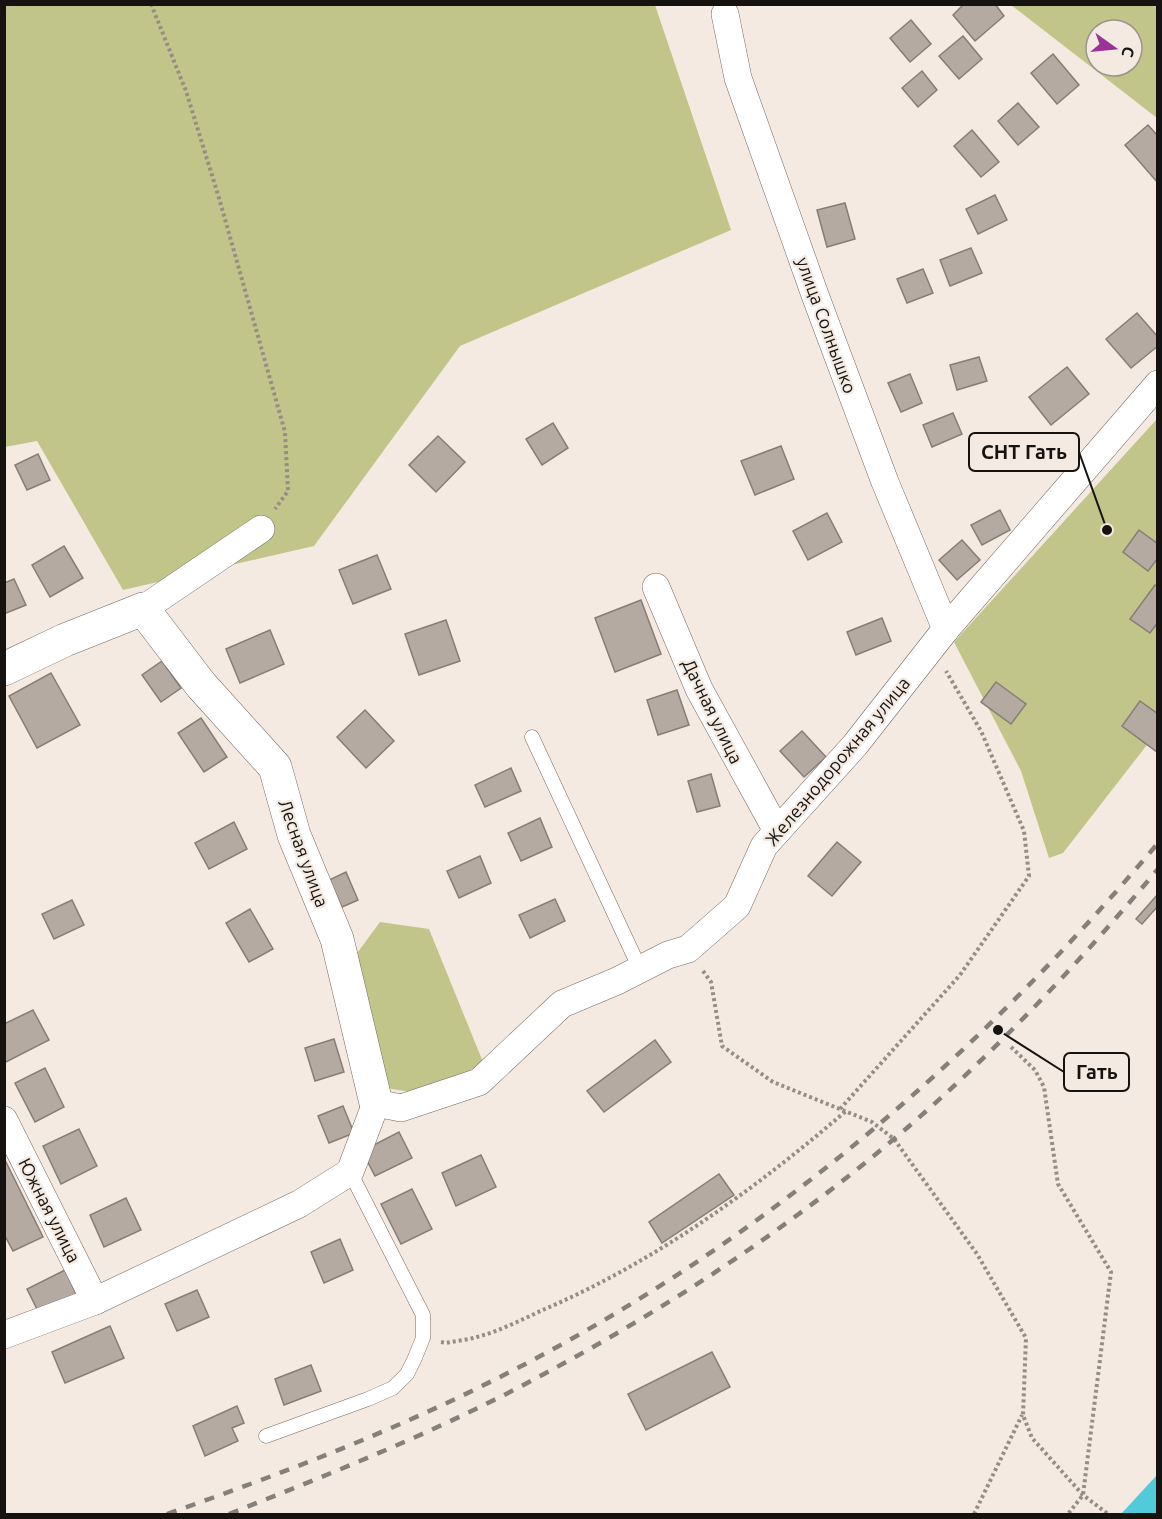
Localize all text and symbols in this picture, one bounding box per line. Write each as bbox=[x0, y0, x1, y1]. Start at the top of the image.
north arrow bbox=[1084, 18, 1144, 78]
text: С bbox=[1118, 45, 1139, 59]
street label: улица Солнышко bbox=[793, 254, 861, 396]
callout: СНТ Гать bbox=[969, 433, 1079, 471]
text: СНТ Гать bbox=[981, 440, 1067, 463]
street label: Дачная улица bbox=[679, 655, 747, 767]
street label: Железнодорожная улица bbox=[761, 673, 913, 849]
street label: Лесная улица bbox=[275, 796, 333, 910]
callout: Гать bbox=[1064, 1053, 1129, 1091]
text: Гать bbox=[1076, 1060, 1118, 1083]
street label: Южная улица bbox=[15, 1154, 85, 1266]

